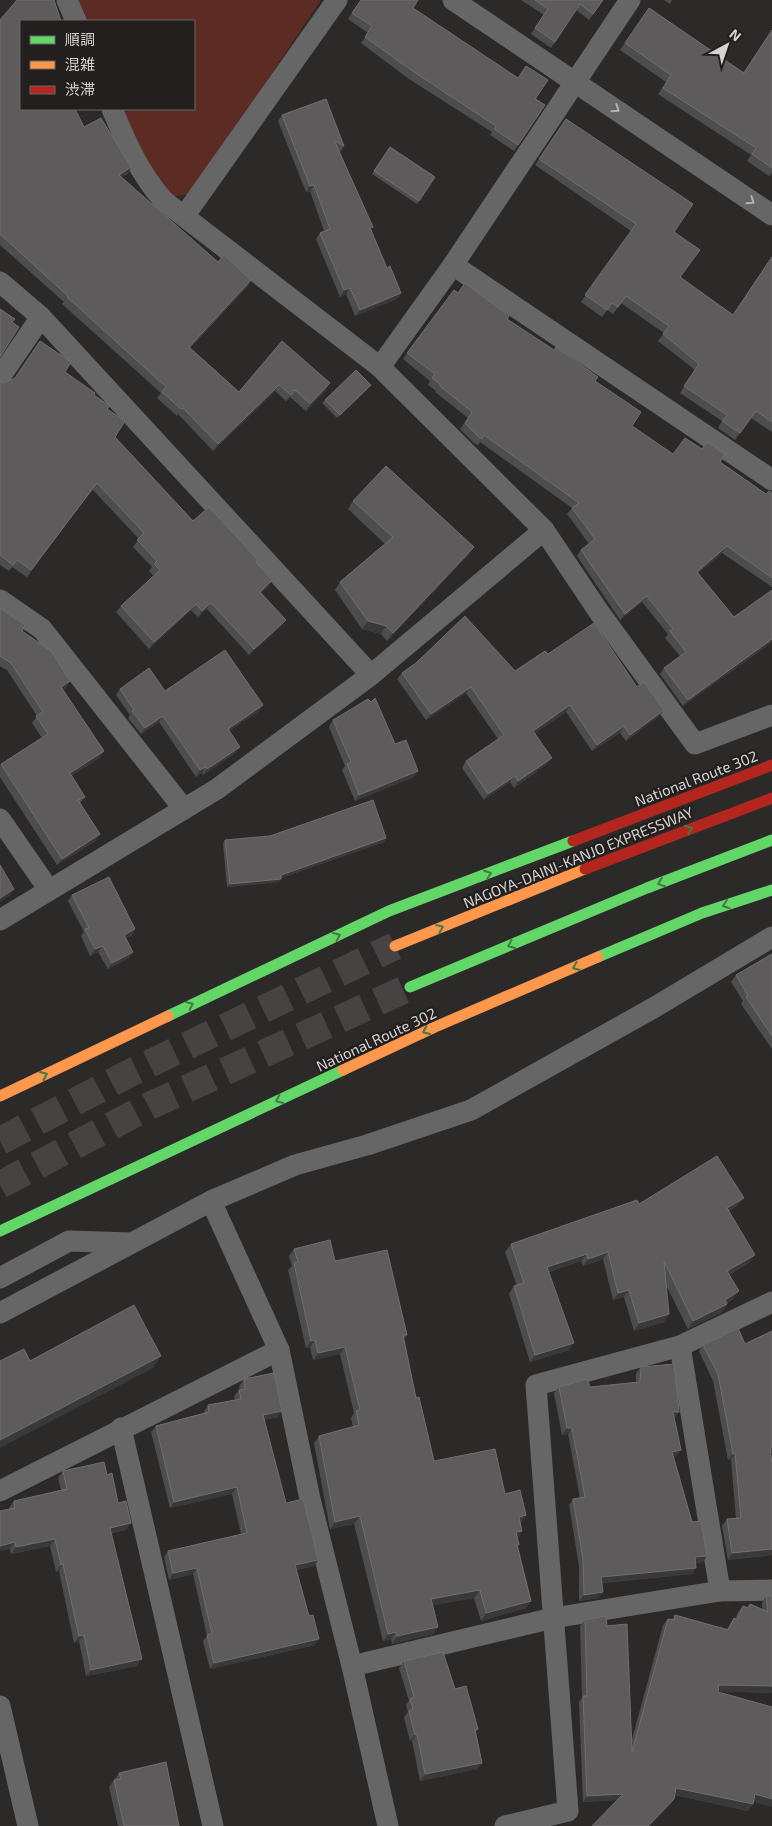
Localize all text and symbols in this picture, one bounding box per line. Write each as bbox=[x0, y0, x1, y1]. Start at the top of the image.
legend bbox=[20, 20, 195, 110]
north arrow bbox=[702, 20, 752, 70]
text: N bbox=[726, 25, 745, 44]
text: 順調 bbox=[65, 30, 95, 48]
text: 混雑 bbox=[65, 55, 95, 73]
text: 渋滞 bbox=[65, 80, 95, 98]
one-way arrow bbox=[610, 103, 620, 112]
one-way arrow bbox=[745, 195, 754, 204]
street label: National Route 302 bbox=[632, 746, 760, 810]
street label: NAGOYA-DAINI-KANJO EXPRESSWAY bbox=[460, 802, 696, 911]
one-way arrow bbox=[684, 825, 693, 835]
one-way arrow bbox=[483, 870, 491, 880]
one-way arrow bbox=[657, 877, 666, 887]
one-way arrow bbox=[722, 899, 731, 909]
one-way arrow bbox=[435, 924, 444, 934]
one-way arrow bbox=[332, 931, 341, 942]
one-way arrow bbox=[507, 938, 516, 949]
one-way arrow bbox=[572, 961, 581, 972]
one-way arrow bbox=[185, 1001, 194, 1011]
street label: National Route 302 bbox=[313, 1003, 439, 1075]
one-way arrow bbox=[422, 1025, 431, 1036]
one-way arrow bbox=[38, 1071, 47, 1081]
one-way arrow bbox=[275, 1094, 284, 1105]

